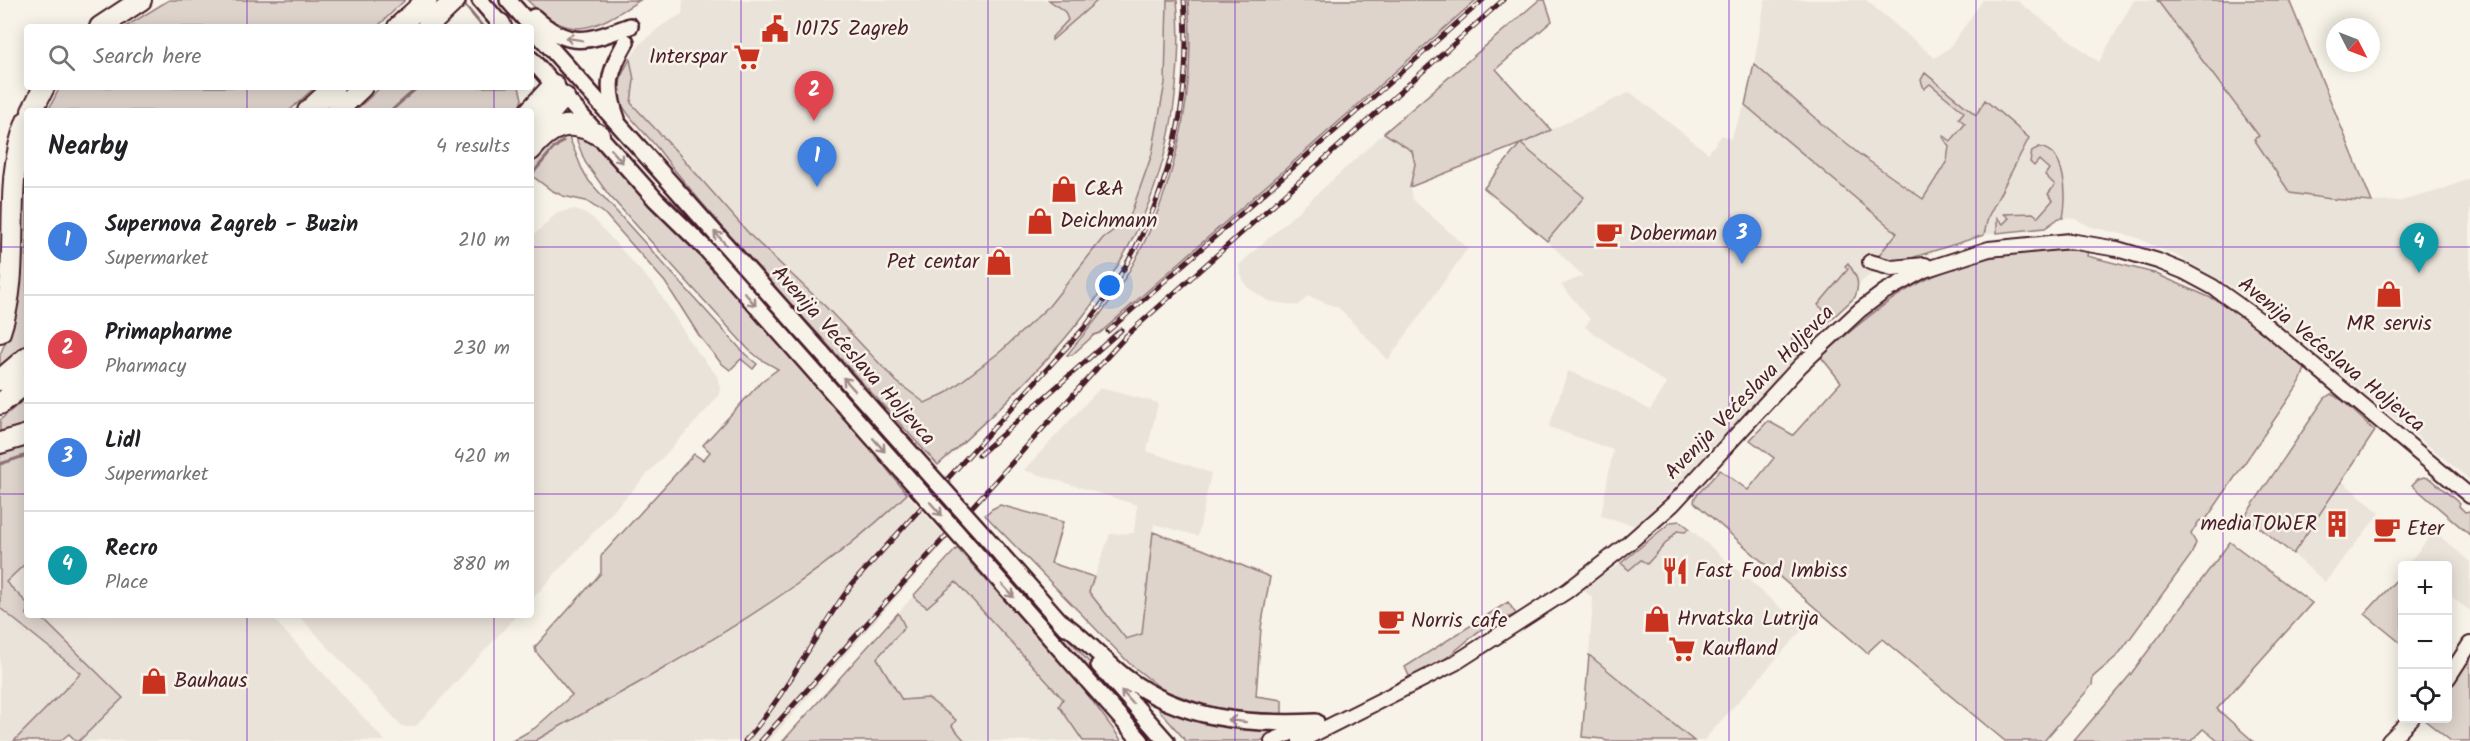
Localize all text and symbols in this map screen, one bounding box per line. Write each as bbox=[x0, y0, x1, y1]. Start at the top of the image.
place label: 10175 Zagreb bbox=[795, 13, 908, 46]
public building icon: 10175 Zagreb bbox=[760, 14, 790, 44]
north arrow bbox=[2326, 18, 2380, 72]
search box bbox=[24, 24, 534, 90]
one-way arrow bbox=[565, 33, 584, 44]
text: Search here bbox=[93, 40, 201, 75]
icon: search bbox=[45, 41, 78, 74]
place label: Interspar bbox=[649, 41, 728, 74]
supermarket icon: Interspar bbox=[732, 42, 762, 72]
pin: 2 bbox=[794, 72, 834, 121]
text: Nearby bbox=[48, 126, 128, 168]
text: 4 results bbox=[436, 131, 510, 163]
pin: 1 bbox=[798, 138, 836, 187]
one-way arrow bbox=[610, 148, 624, 163]
place label: C&A bbox=[1084, 173, 1124, 206]
shop icon: C&A bbox=[1049, 174, 1079, 204]
place label: Deichmann bbox=[1060, 205, 1158, 238]
shop icon: Deichmann bbox=[1025, 206, 1055, 236]
text: Supernova Zagreb - Buzin bbox=[105, 208, 358, 243]
pin: 3 bbox=[1722, 214, 1762, 264]
place label: Doberman bbox=[1629, 218, 1717, 251]
cafe icon: Doberman bbox=[1594, 219, 1624, 249]
pin: 4 bbox=[2400, 224, 2438, 273]
text: 1 bbox=[64, 225, 71, 257]
text: 210 m bbox=[458, 225, 510, 257]
one-way arrow bbox=[713, 231, 727, 246]
text: Supermarket bbox=[105, 243, 208, 275]
place label: Pet centar bbox=[887, 246, 980, 279]
shop icon: Pet centar bbox=[984, 247, 1014, 277]
street label: Avenija Većeslava Holjevca bbox=[763, 258, 943, 454]
street label: Avenija Većeslava Holjevca bbox=[2230, 269, 2432, 441]
your location bbox=[1095, 271, 1124, 300]
shop icon: MR servis bbox=[2374, 279, 2404, 309]
one-way arrow bbox=[743, 291, 757, 306]
street label: Avenija Većeslava Holjevca bbox=[1657, 298, 1843, 488]
place label: MR servis bbox=[2346, 308, 2432, 341]
text: Primapharme bbox=[105, 316, 232, 351]
text: 2 bbox=[62, 333, 73, 365]
text: 230 m bbox=[453, 333, 510, 365]
text: Pharmacy bbox=[105, 351, 186, 383]
one-way arrow bbox=[842, 377, 856, 392]
text: Lidl bbox=[105, 424, 140, 459]
one-way arrow bbox=[872, 437, 886, 452]
text: 3 bbox=[62, 441, 73, 473]
text: 420 m bbox=[453, 441, 510, 473]
text: Supermarket bbox=[105, 459, 208, 491]
one-way arrow bbox=[929, 501, 943, 516]
place label: mediaTOWER bbox=[2200, 508, 2317, 541]
building icon: mediaTOWER bbox=[2322, 509, 2352, 539]
place label: Eter bbox=[2407, 513, 2445, 546]
cafe icon: Eter bbox=[2372, 514, 2402, 544]
text: Recro bbox=[105, 532, 158, 567]
text: 4 bbox=[62, 549, 73, 581]
text: 880 m bbox=[452, 549, 510, 581]
place label: Fast Food Imbiss bbox=[1695, 555, 1847, 588]
restaurant icon: Fast Food Imbiss bbox=[1660, 556, 1690, 586]
map controls bbox=[2398, 561, 2452, 723]
button: + bbox=[2398, 561, 2452, 615]
text: Place bbox=[105, 567, 148, 599]
one-way arrow bbox=[1001, 583, 1015, 598]
place label: Hrvatska Lutrija bbox=[1677, 603, 1819, 636]
shop icon: Hrvatska Lutrija bbox=[1642, 604, 1672, 634]
place label: Norris cafe bbox=[1411, 605, 1508, 638]
cafe icon: Norris cafe bbox=[1376, 606, 1406, 636]
button: − bbox=[2398, 615, 2452, 669]
place label: Kaufland bbox=[1702, 633, 1778, 666]
supermarket icon: Kaufland bbox=[1667, 634, 1697, 664]
place label: Bauhaus bbox=[174, 665, 248, 698]
shop icon: Bauhaus bbox=[139, 666, 169, 696]
button: locate bbox=[2398, 669, 2452, 723]
one-way arrow bbox=[1120, 690, 1134, 705]
one-way arrow bbox=[1228, 716, 1248, 727]

